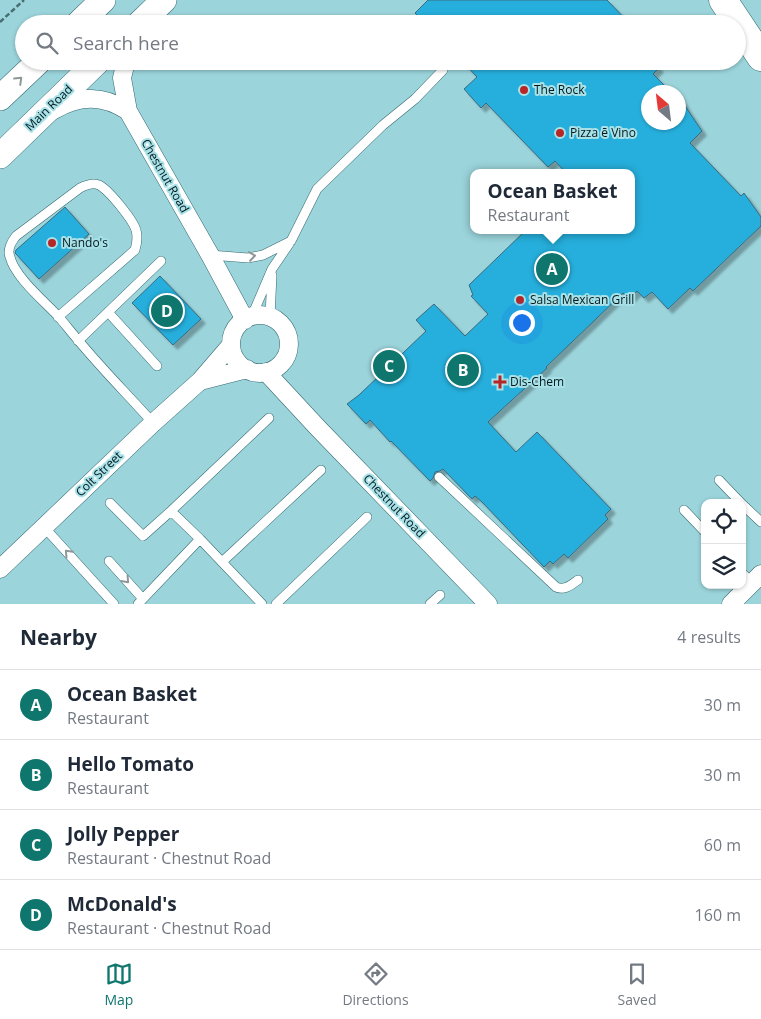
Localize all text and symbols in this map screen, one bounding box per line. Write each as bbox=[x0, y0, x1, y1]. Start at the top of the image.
search box bbox=[15, 15, 746, 70]
icon: search bbox=[33, 29, 61, 57]
text: Search here bbox=[73, 30, 179, 56]
one-way arrow bbox=[14, 77, 23, 86]
street label: Main Road bbox=[21, 81, 76, 134]
place label: The Rock bbox=[534, 81, 585, 98]
marker: The Rock bbox=[518, 84, 530, 96]
north arrow bbox=[641, 85, 686, 130]
place label: Pizza ē Vino bbox=[570, 124, 636, 141]
marker: Pizza ē Vino bbox=[554, 127, 566, 139]
street label: Chestnut Road bbox=[137, 136, 193, 216]
popup bbox=[470, 169, 635, 234]
text: Ocean Basket bbox=[488, 178, 617, 204]
text: Restaurant bbox=[488, 204, 569, 226]
place label: Nando's bbox=[62, 234, 108, 251]
marker: Nando's bbox=[46, 237, 58, 249]
pin: A bbox=[536, 250, 568, 288]
one-way arrow bbox=[248, 252, 257, 262]
place label: Salsa Mexican Grill bbox=[530, 291, 634, 308]
pin: D bbox=[151, 292, 183, 330]
marker: Salsa Mexican Grill bbox=[514, 294, 526, 306]
your location bbox=[509, 310, 535, 336]
pin: C bbox=[373, 347, 405, 385]
pin: B bbox=[447, 351, 479, 389]
place label: Dis-Chem bbox=[510, 373, 564, 390]
marker: Dis-Chem bbox=[494, 376, 506, 388]
street label: Colt Street bbox=[72, 447, 126, 500]
street label: Chestnut Road bbox=[360, 470, 429, 541]
map controls bbox=[701, 499, 746, 589]
button: locate bbox=[701, 499, 746, 544]
button: layers bbox=[701, 544, 746, 589]
one-way arrow bbox=[65, 550, 74, 559]
one-way arrow bbox=[120, 575, 129, 584]
text: Nearby bbox=[20, 623, 97, 651]
text: 4 results bbox=[677, 626, 741, 648]
text: Ocean Basket bbox=[67, 681, 197, 707]
text: A bbox=[30, 694, 42, 716]
text: 30 m bbox=[704, 694, 741, 716]
text: Restaurant bbox=[67, 707, 149, 729]
text: Hello Tomato bbox=[67, 751, 194, 777]
text: B bbox=[31, 764, 41, 786]
text: 30 m bbox=[704, 764, 741, 786]
text: Restaurant bbox=[67, 777, 149, 799]
text: Jolly Pepper bbox=[67, 821, 179, 847]
text: C bbox=[31, 834, 41, 856]
text: 60 m bbox=[704, 834, 741, 856]
text: Restaurant · Chestnut Road bbox=[67, 847, 271, 869]
text: McDonald's bbox=[67, 891, 177, 917]
text: D bbox=[30, 904, 42, 926]
text: 160 m bbox=[695, 904, 741, 926]
text: Restaurant · Chestnut Road bbox=[67, 917, 271, 939]
tab: Map bbox=[104, 960, 133, 1009]
tab: Directions bbox=[342, 960, 409, 1009]
tab: Saved bbox=[618, 960, 656, 1009]

